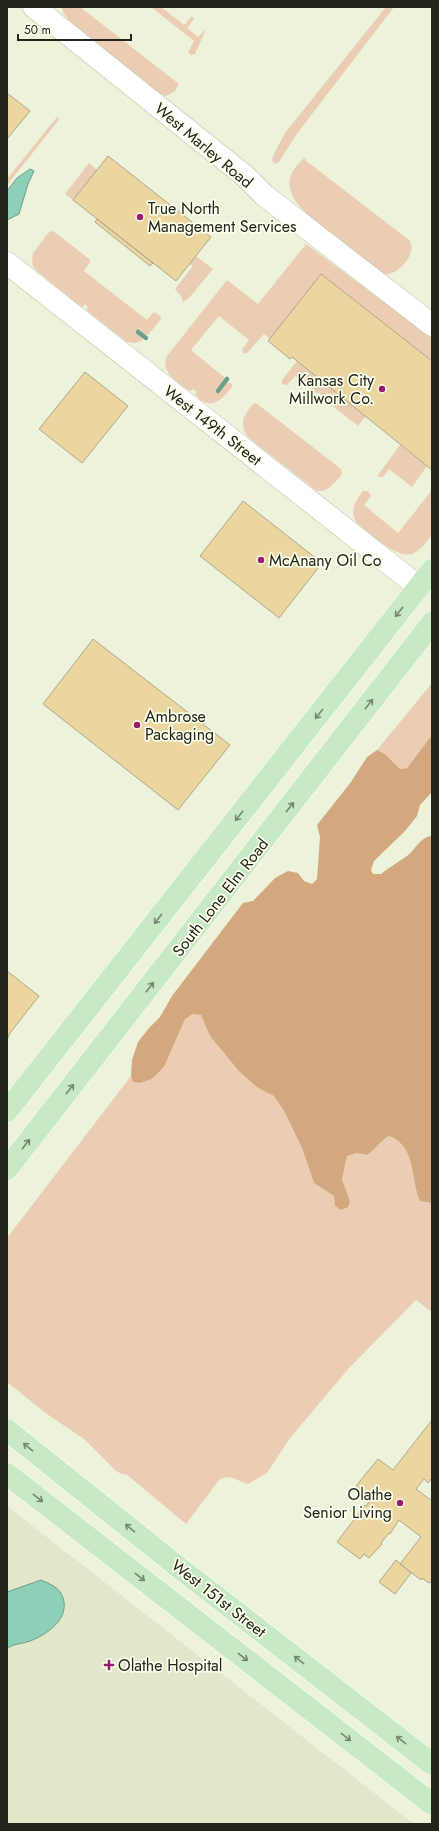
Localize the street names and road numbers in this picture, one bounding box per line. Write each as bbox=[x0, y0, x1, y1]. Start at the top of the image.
street label: West Marley Road bbox=[150, 97, 258, 193]
street label: West 149th Street bbox=[159, 380, 267, 471]
street label: South Lone Elm Road bbox=[167, 833, 274, 961]
street label: West 151st Street bbox=[166, 1554, 271, 1643]

